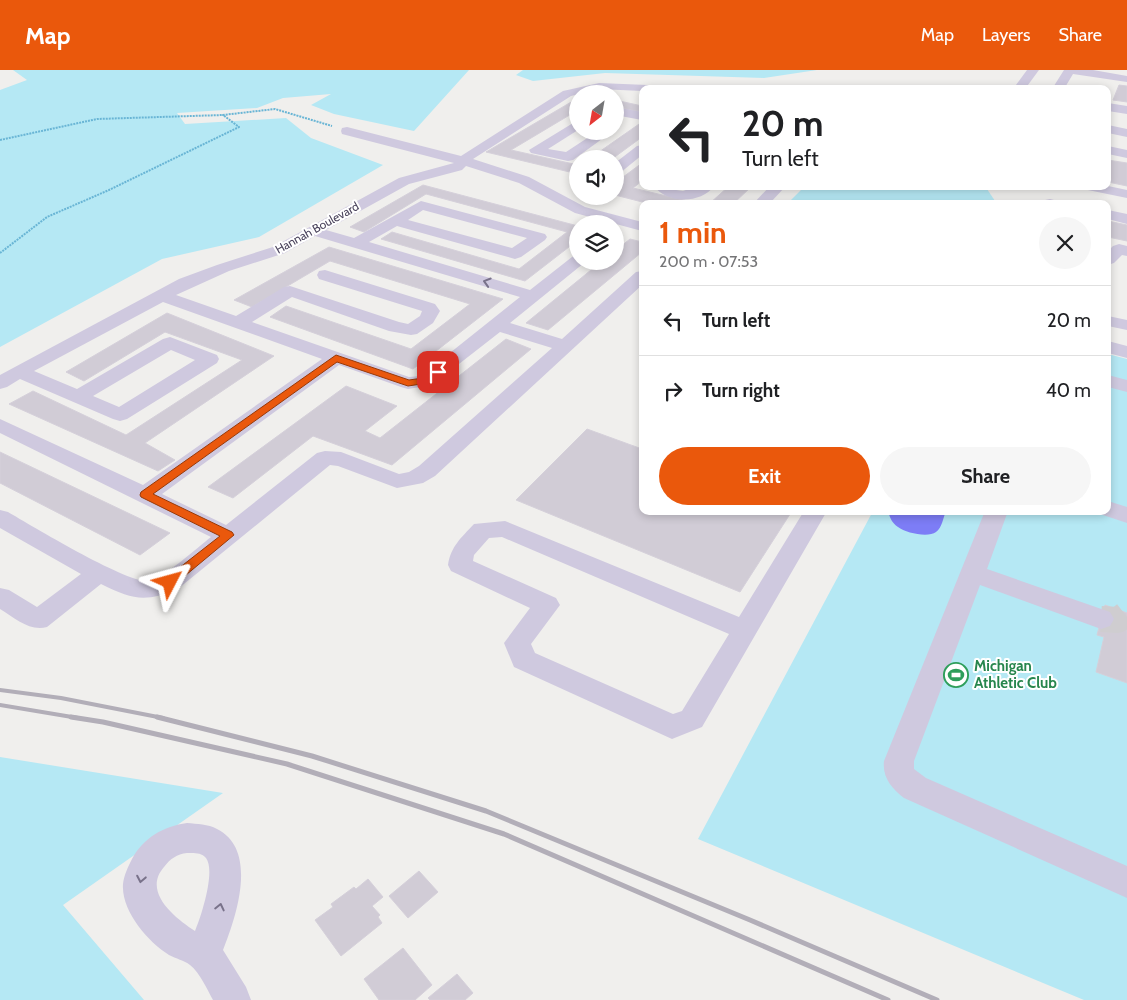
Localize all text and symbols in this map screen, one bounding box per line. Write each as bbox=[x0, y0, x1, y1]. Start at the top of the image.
text: Map bbox=[25, 21, 71, 50]
text: Map bbox=[921, 24, 954, 46]
text: Layers bbox=[982, 24, 1031, 46]
text: Share bbox=[1059, 24, 1102, 46]
north arrow bbox=[569, 85, 624, 140]
map controls bbox=[569, 85, 624, 270]
text: 20 m bbox=[742, 102, 824, 145]
icon: left bbox=[659, 105, 724, 170]
text: Turn left bbox=[742, 145, 819, 172]
button: sound bbox=[569, 150, 624, 205]
street label: Hannah Boulevard bbox=[272, 198, 361, 257]
text: 1 min bbox=[659, 214, 727, 251]
button: layers bbox=[569, 215, 624, 270]
button: close bbox=[1039, 217, 1091, 269]
text: 200 m · 07:53 bbox=[659, 252, 758, 271]
one-way arrow bbox=[483, 277, 491, 287]
icon: left bbox=[659, 307, 687, 335]
text: Turn left bbox=[702, 309, 770, 332]
text: 20 m bbox=[1047, 309, 1091, 332]
pin bbox=[417, 351, 459, 393]
icon: arrive bbox=[424, 358, 452, 386]
icon: right bbox=[659, 377, 687, 405]
text: Turn right bbox=[702, 379, 780, 402]
text: 40 m bbox=[1046, 379, 1091, 402]
button: Exit bbox=[659, 447, 870, 505]
button: Share bbox=[880, 447, 1091, 505]
position arrow bbox=[143, 555, 195, 607]
place label: Michigan Athletic Club bbox=[974, 657, 1057, 692]
sports icon: Michigan Athletic Club bbox=[943, 662, 969, 688]
one-way arrow bbox=[136, 875, 146, 884]
one-way arrow bbox=[214, 903, 225, 912]

